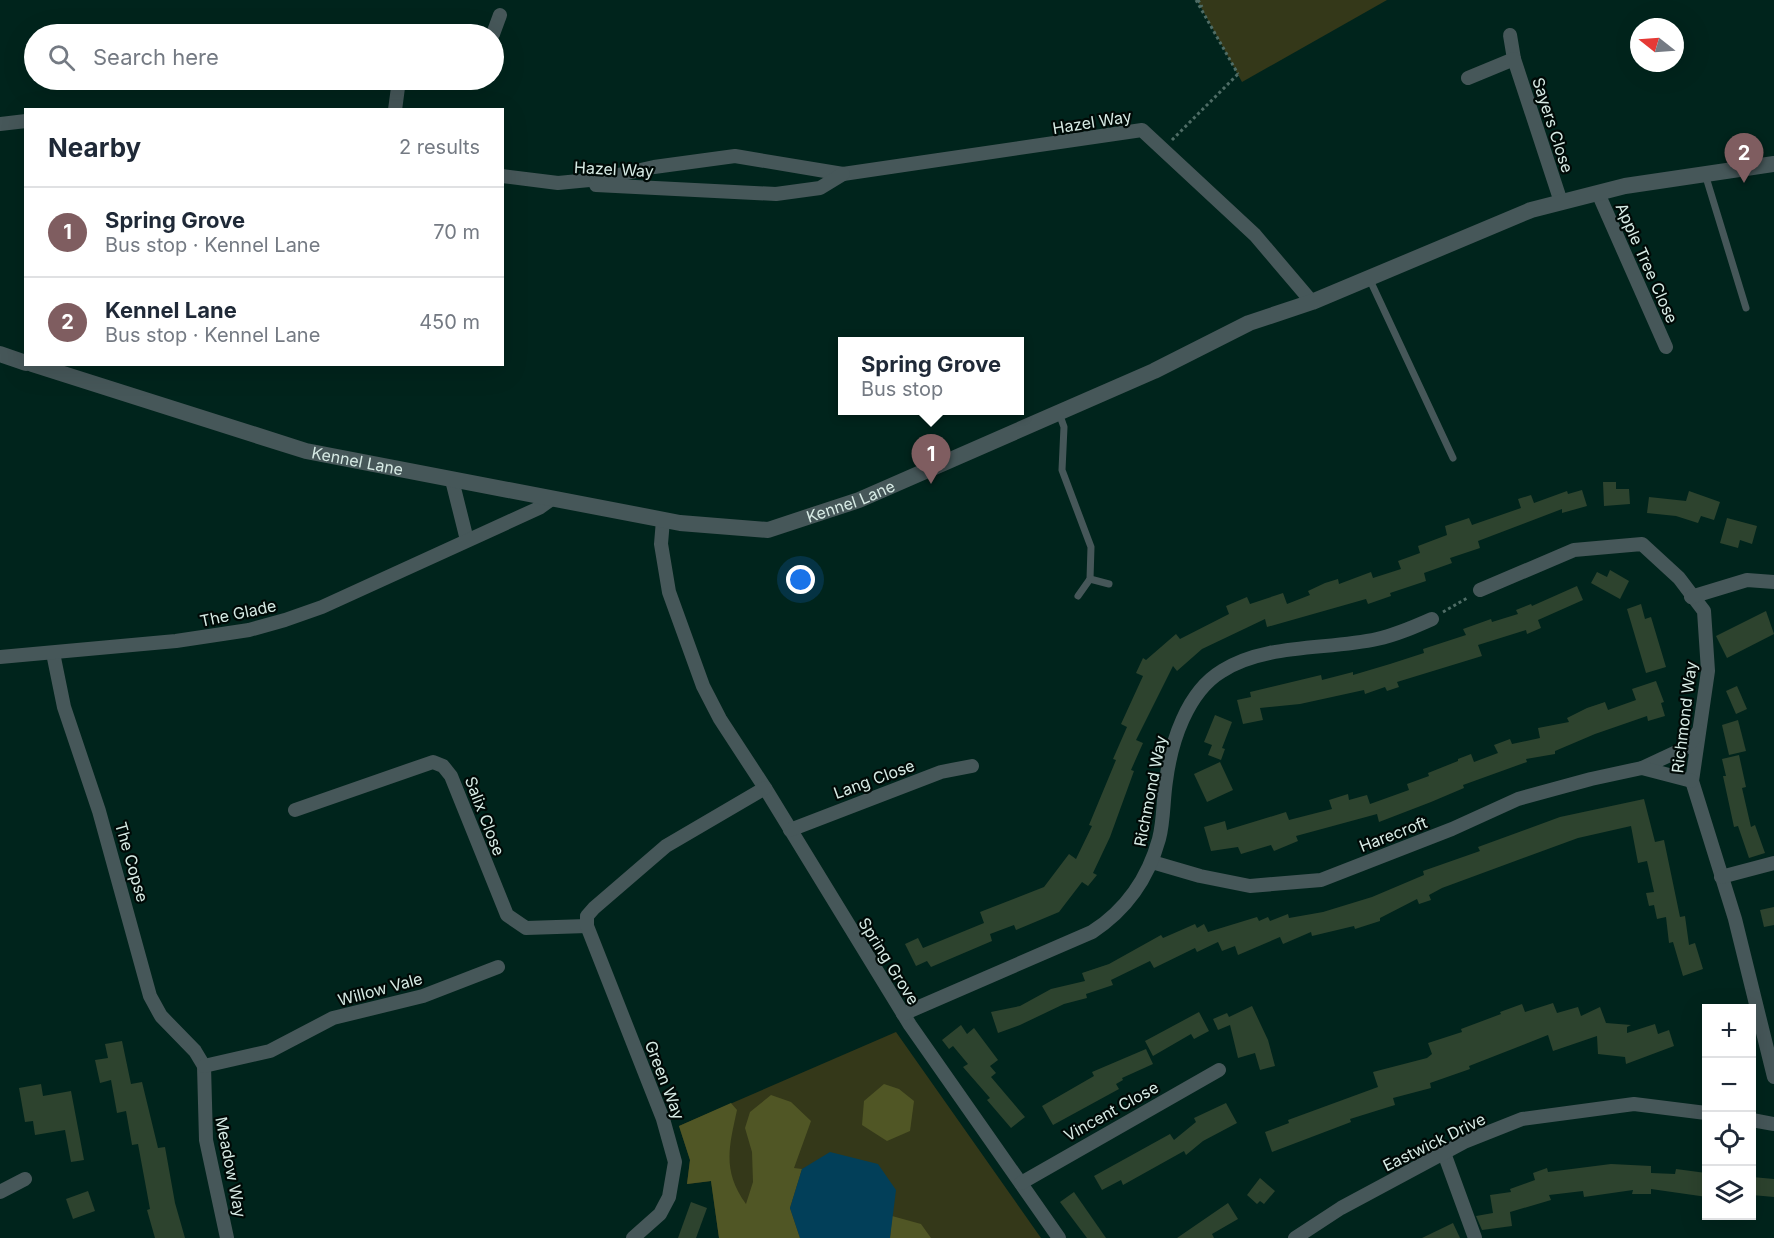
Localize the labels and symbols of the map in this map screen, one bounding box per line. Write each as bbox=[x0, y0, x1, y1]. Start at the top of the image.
north arrow bbox=[1630, 18, 1684, 72]
street label: Sayers Close bbox=[1528, 75, 1578, 175]
street label: Hazel Way bbox=[1051, 106, 1133, 138]
pin: 2 bbox=[1724, 134, 1764, 183]
street label: Hazel Way bbox=[574, 157, 654, 181]
street label: Apple Tree Close bbox=[1612, 200, 1682, 326]
pin: 1 bbox=[912, 434, 950, 484]
street label: Kennel Lane bbox=[310, 442, 405, 480]
street label: Kennel Lane bbox=[804, 476, 898, 527]
your location bbox=[786, 565, 815, 594]
street label: The Glade bbox=[198, 595, 278, 631]
street label: Richmond Way bbox=[1667, 660, 1701, 774]
street label: Richmond Way bbox=[1129, 734, 1171, 848]
street label: Lang Close bbox=[831, 755, 917, 803]
street label: Salix Close bbox=[461, 774, 509, 858]
street label: Harecroft bbox=[1356, 812, 1430, 856]
street label: The Copse bbox=[111, 820, 153, 904]
street label: Spring Grove bbox=[854, 914, 924, 1008]
street label: Willow Vale bbox=[336, 968, 424, 1010]
street label: Green Way bbox=[641, 1038, 689, 1122]
street label: Vincent Close bbox=[1060, 1077, 1162, 1145]
street label: Eastwick Drive bbox=[1379, 1109, 1489, 1175]
street label: Meadow Way bbox=[211, 1115, 251, 1219]

